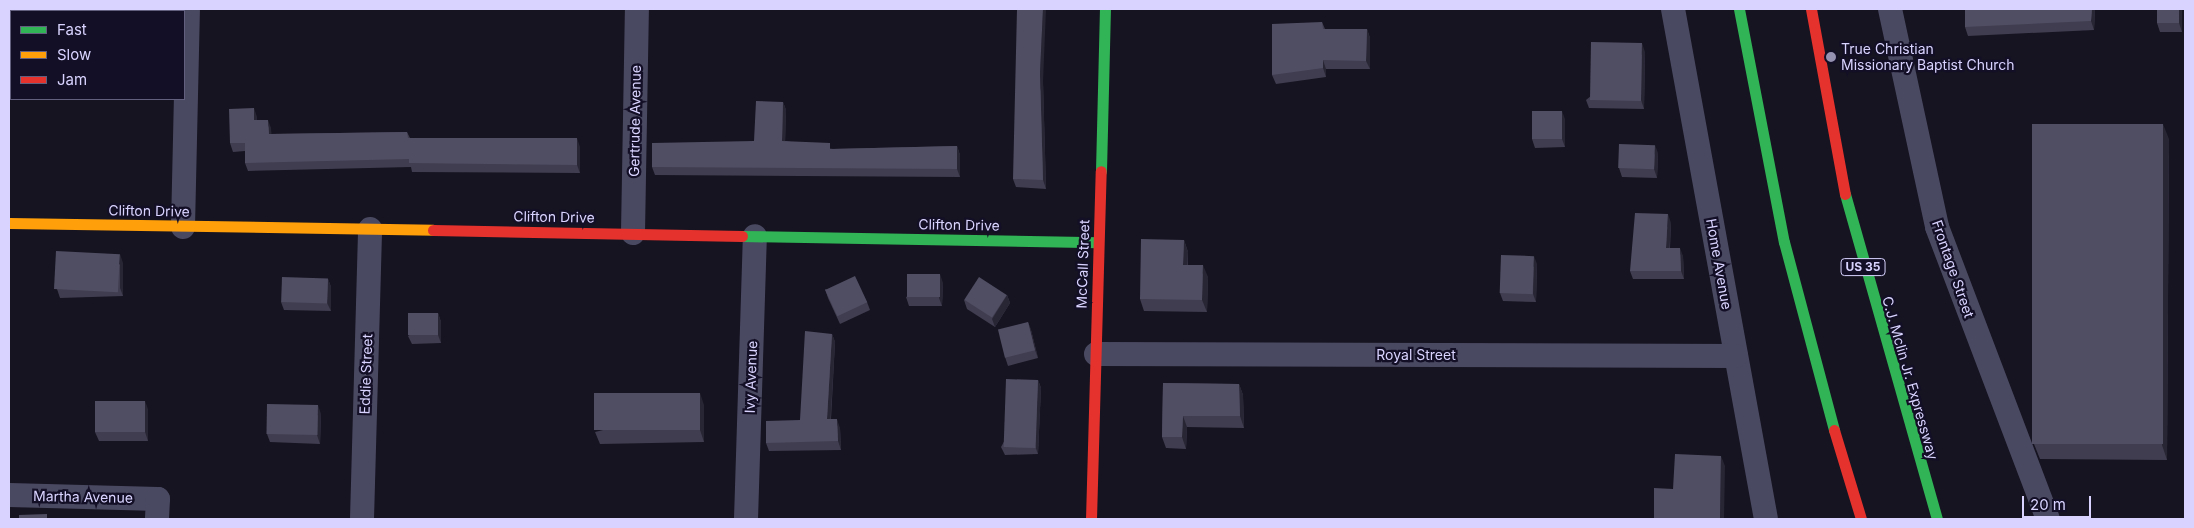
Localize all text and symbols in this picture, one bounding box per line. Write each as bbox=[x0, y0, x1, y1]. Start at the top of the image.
legend bbox=[10, 10, 185, 100]
text: Fast bbox=[57, 20, 87, 39]
place label: True Christian Missionary Baptist Church bbox=[1841, 41, 2015, 74]
text: Slow bbox=[57, 45, 91, 64]
marker: True Christian Missionary Baptist Church bbox=[1825, 51, 1837, 63]
street label: Gertrude Avenue bbox=[626, 65, 644, 177]
text: Jam bbox=[57, 70, 87, 89]
street label: Clifton Drive bbox=[108, 202, 190, 220]
street label: Clifton Drive bbox=[513, 208, 595, 226]
street label: Clifton Drive bbox=[918, 216, 1000, 234]
street label: Home Avenue bbox=[1703, 217, 1735, 311]
street label: Frontage Street bbox=[1928, 218, 1978, 320]
street label: McCall Street bbox=[1073, 219, 1093, 309]
road number: US 35 bbox=[1840, 258, 1886, 276]
street label: C.J. Mclin Jr. Expressway bbox=[1879, 294, 1941, 462]
street label: Eddie Street bbox=[356, 333, 376, 415]
street label: Ivy Avenue bbox=[741, 340, 761, 414]
street label: Royal Street bbox=[1376, 347, 1456, 363]
scale bar bbox=[2024, 486, 2093, 518]
street label: Martha Avenue bbox=[33, 488, 133, 506]
text: 20 m bbox=[2030, 495, 2066, 514]

